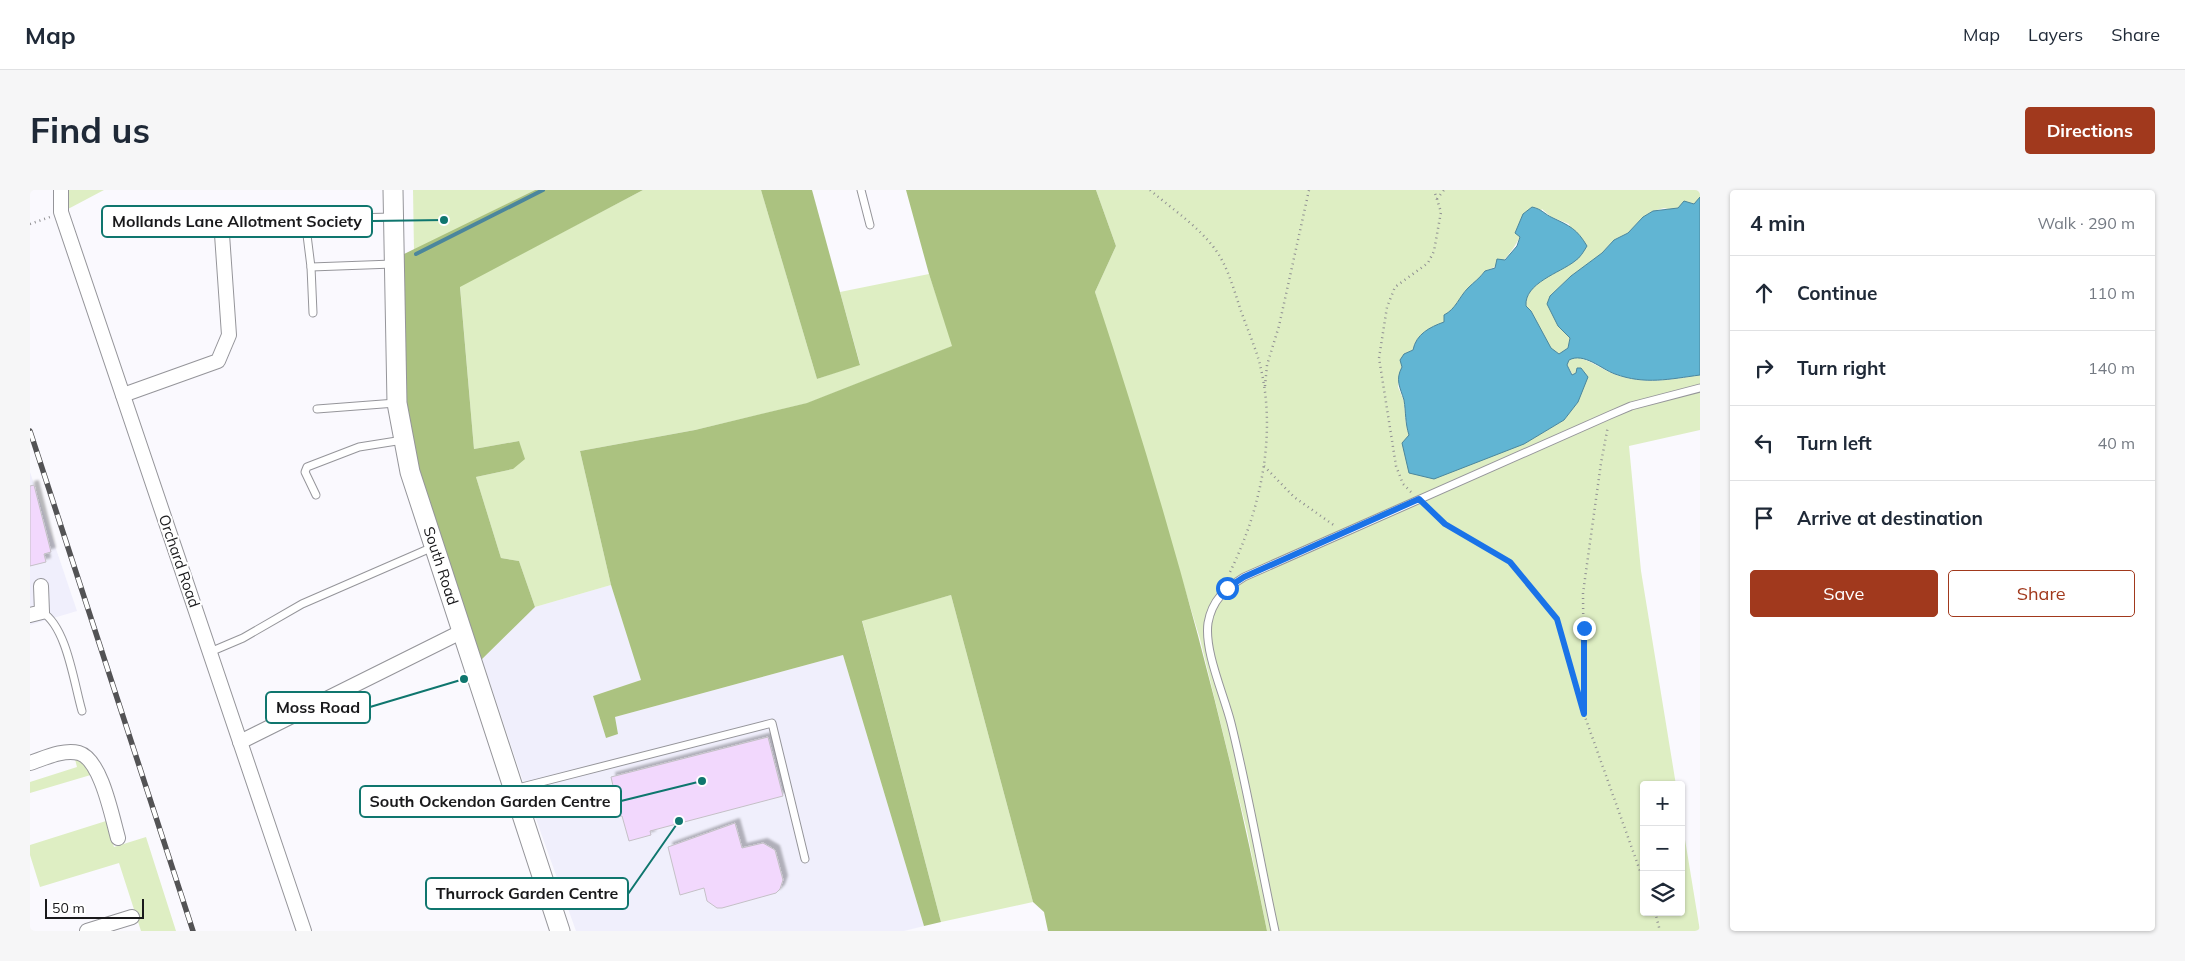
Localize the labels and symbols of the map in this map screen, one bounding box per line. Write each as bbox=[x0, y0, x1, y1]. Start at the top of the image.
callout: Mollands Lane Allotment Society bbox=[102, 206, 372, 237]
text: Mollands Lane Allotment Society bbox=[112, 211, 362, 231]
street label: Orchard Road bbox=[155, 512, 204, 610]
street label: South Road bbox=[419, 524, 463, 607]
route start bbox=[1216, 577, 1239, 600]
route end bbox=[1573, 617, 1596, 640]
callout: Moss Road bbox=[266, 692, 370, 723]
text: Moss Road bbox=[276, 697, 360, 717]
callout: South Ockendon Garden Centre bbox=[360, 786, 621, 817]
text: South Ockendon Garden Centre bbox=[369, 791, 611, 811]
callout: Thurrock Garden Centre bbox=[426, 878, 628, 909]
text: Thurrock Garden Centre bbox=[436, 883, 619, 903]
scale bar bbox=[45, 896, 144, 919]

